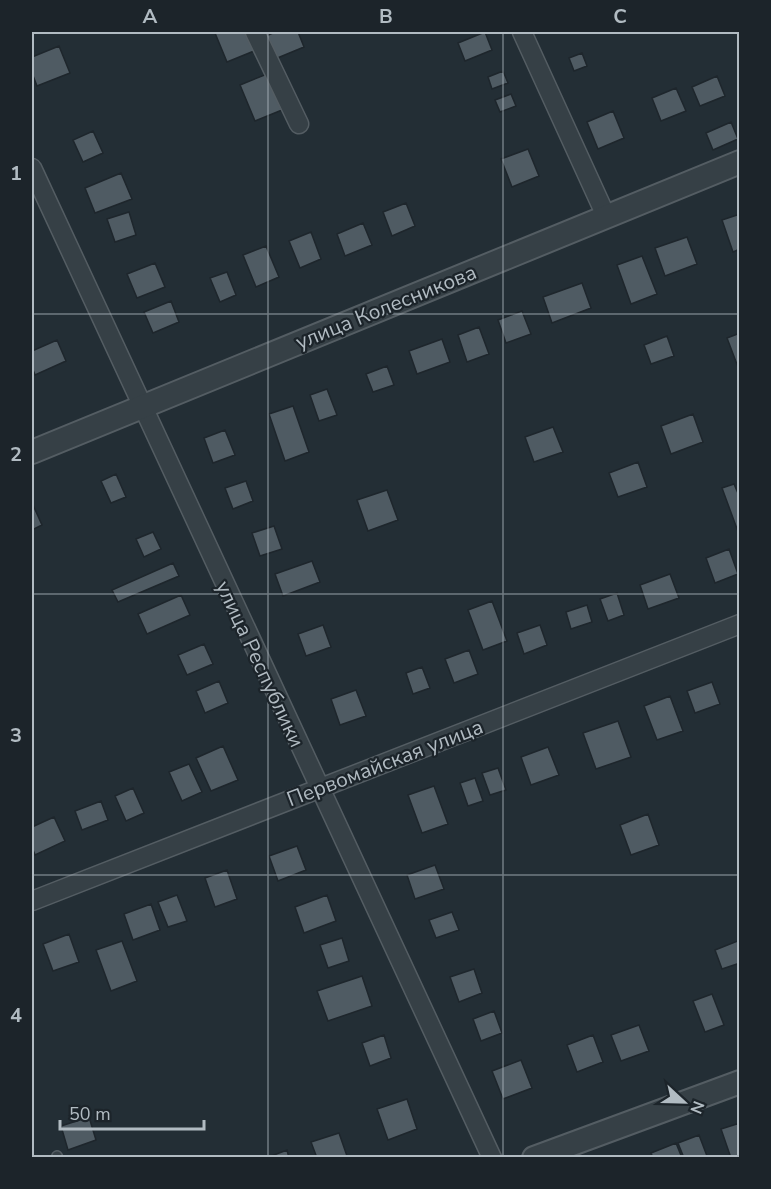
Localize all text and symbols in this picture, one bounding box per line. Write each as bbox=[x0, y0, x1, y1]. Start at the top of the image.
text: A bbox=[143, 3, 158, 30]
text: B bbox=[379, 3, 393, 30]
text: C bbox=[613, 3, 627, 30]
text: 1 bbox=[10, 160, 22, 187]
street label: улица Колесникова bbox=[291, 258, 481, 356]
text: 2 bbox=[10, 441, 22, 468]
street label: улица Республики bbox=[209, 576, 311, 752]
street label: Первомайская улица bbox=[283, 713, 487, 813]
text: 3 bbox=[10, 722, 22, 749]
text: 4 bbox=[10, 1002, 22, 1029]
north arrow bbox=[654, 1072, 714, 1132]
scale bar bbox=[60, 1093, 204, 1131]
text: N bbox=[685, 1098, 709, 1117]
text: 50 m bbox=[69, 1102, 111, 1126]

